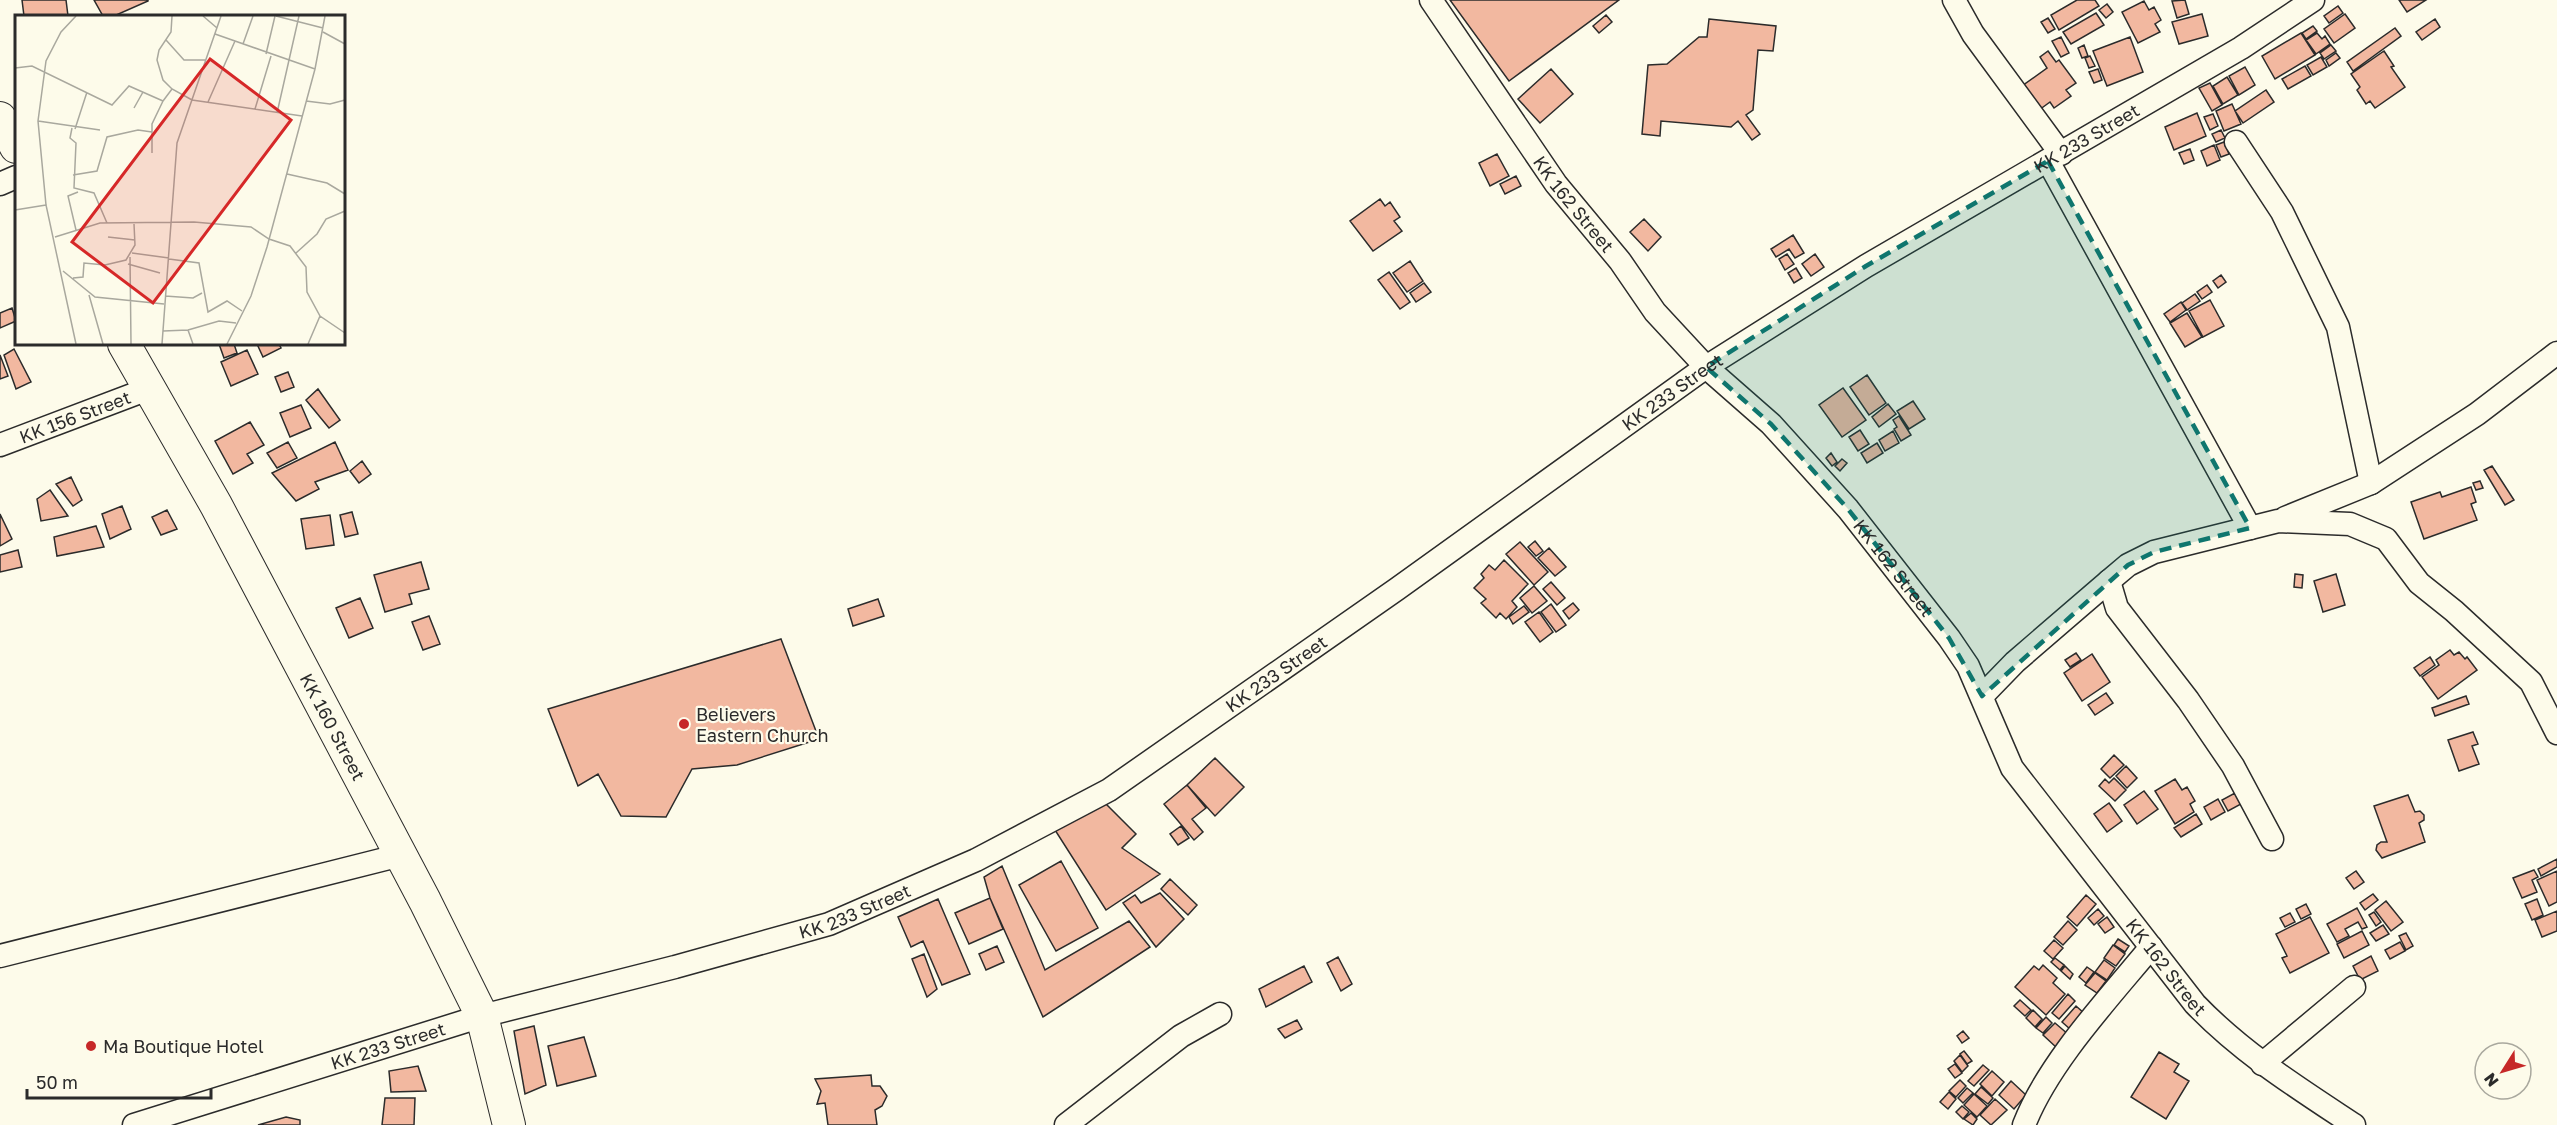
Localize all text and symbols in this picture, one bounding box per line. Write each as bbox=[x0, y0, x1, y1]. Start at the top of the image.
inset map bbox=[15, 15, 345, 345]
street label: KK 233 Street bbox=[2029, 99, 2143, 177]
street label: KK 162 Street bbox=[1529, 151, 1619, 257]
street label: KK 233 Street bbox=[1617, 348, 1727, 435]
street label: KK 156 Street bbox=[16, 386, 134, 448]
street label: KK 162 Street bbox=[1849, 515, 1939, 621]
street label: KK 233 Street bbox=[1221, 630, 1331, 716]
street label: KK 160 Street bbox=[296, 669, 370, 784]
place label: Believers Eastern Church bbox=[696, 703, 829, 746]
marker: Believers Eastern Church bbox=[677, 717, 691, 731]
street label: KK 233 Street bbox=[796, 879, 914, 943]
street label: KK 162 Street bbox=[2122, 914, 2211, 1020]
street label: KK 233 Street bbox=[328, 1017, 448, 1074]
place label: Ma Boutique Hotel bbox=[103, 1035, 264, 1057]
marker: Ma Boutique Hotel bbox=[84, 1039, 98, 1053]
north arrow bbox=[2473, 1041, 2533, 1101]
scale bar bbox=[27, 1062, 212, 1100]
text: N bbox=[2479, 1069, 2503, 1091]
text: 50 m bbox=[36, 1071, 78, 1093]

